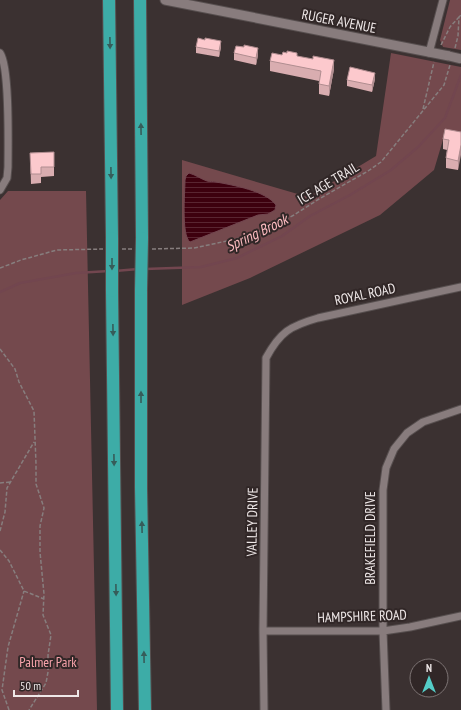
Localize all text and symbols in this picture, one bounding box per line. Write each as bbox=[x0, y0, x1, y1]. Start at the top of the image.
street label: RUGER AVENUE bbox=[300, 5, 378, 37]
one-way arrow bbox=[107, 37, 113, 50]
one-way arrow bbox=[138, 122, 144, 135]
street label: ICE AGE TRAIL bbox=[294, 158, 362, 208]
one-way arrow bbox=[108, 167, 114, 180]
water label: Spring Brook bbox=[223, 208, 293, 256]
one-way arrow bbox=[109, 258, 115, 271]
street label: ROYAL ROAD bbox=[333, 279, 397, 309]
one-way arrow bbox=[110, 324, 116, 337]
one-way arrow bbox=[138, 390, 144, 403]
one-way arrow bbox=[111, 454, 117, 467]
street label: VALLEY DRIVE bbox=[242, 487, 262, 558]
street label: BRAKEFIELD DRIVE bbox=[361, 491, 379, 585]
one-way arrow bbox=[139, 520, 145, 533]
one-way arrow bbox=[113, 584, 119, 597]
street label: HAMPSHIRE ROAD bbox=[317, 605, 407, 627]
one-way arrow bbox=[141, 650, 147, 663]
park label: Palmer Park bbox=[19, 653, 77, 671]
north arrow bbox=[409, 658, 449, 698]
text: N bbox=[426, 661, 432, 675]
scale bar bbox=[14, 672, 78, 698]
text: 50 m bbox=[20, 678, 41, 693]

